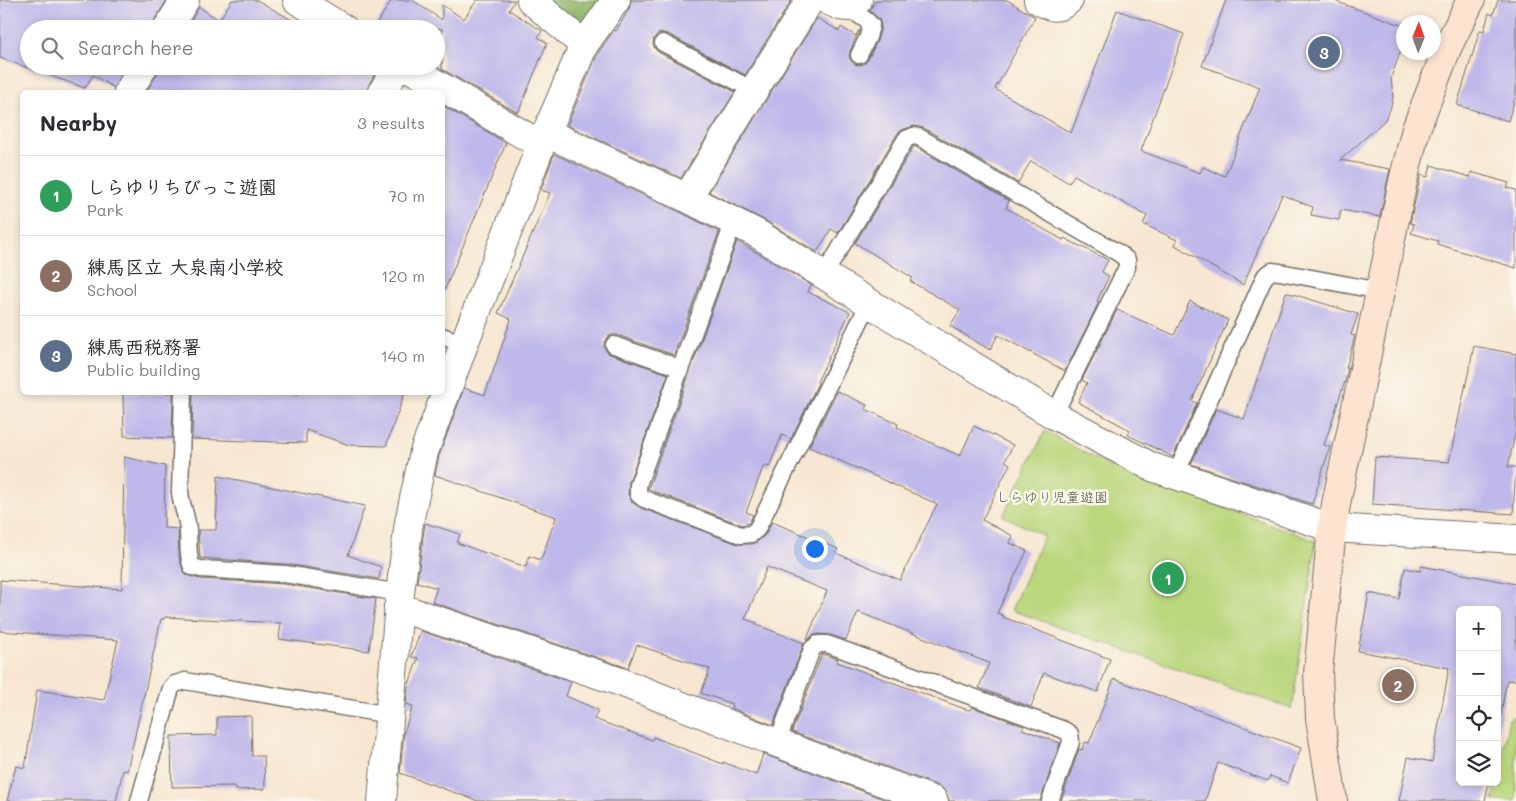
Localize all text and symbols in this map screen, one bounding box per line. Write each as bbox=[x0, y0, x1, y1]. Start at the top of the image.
north arrow bbox=[1396, 15, 1441, 60]
search box bbox=[20, 20, 445, 75]
pin: 3 bbox=[1308, 33, 1340, 71]
icon: search bbox=[38, 34, 66, 62]
text: Search here bbox=[78, 35, 194, 60]
text: Nearby bbox=[40, 109, 117, 136]
text: 3 results bbox=[357, 112, 425, 133]
text: しらゆりちびっこ遊園 bbox=[87, 174, 277, 199]
text: 1 bbox=[52, 185, 60, 206]
text: 70 m bbox=[388, 185, 425, 206]
text: Park bbox=[87, 199, 123, 220]
text: 練馬区立 大泉南小学校 bbox=[87, 254, 284, 279]
text: 2 bbox=[52, 265, 60, 286]
text: 120 m bbox=[381, 265, 425, 286]
text: School bbox=[87, 279, 137, 300]
text: 練馬西税務署 bbox=[87, 334, 201, 359]
text: 3 bbox=[51, 345, 61, 366]
text: 140 m bbox=[381, 345, 425, 366]
text: Public building bbox=[87, 359, 200, 380]
park label: しらゆり児童遊園 bbox=[996, 487, 1108, 506]
your location bbox=[802, 536, 828, 562]
pin: 1 bbox=[1152, 559, 1184, 597]
map controls bbox=[1456, 606, 1501, 786]
button: + bbox=[1456, 606, 1501, 651]
button: − bbox=[1456, 651, 1501, 696]
pin: 2 bbox=[1382, 666, 1414, 704]
button: locate bbox=[1456, 696, 1501, 741]
button: layers bbox=[1456, 741, 1501, 786]

